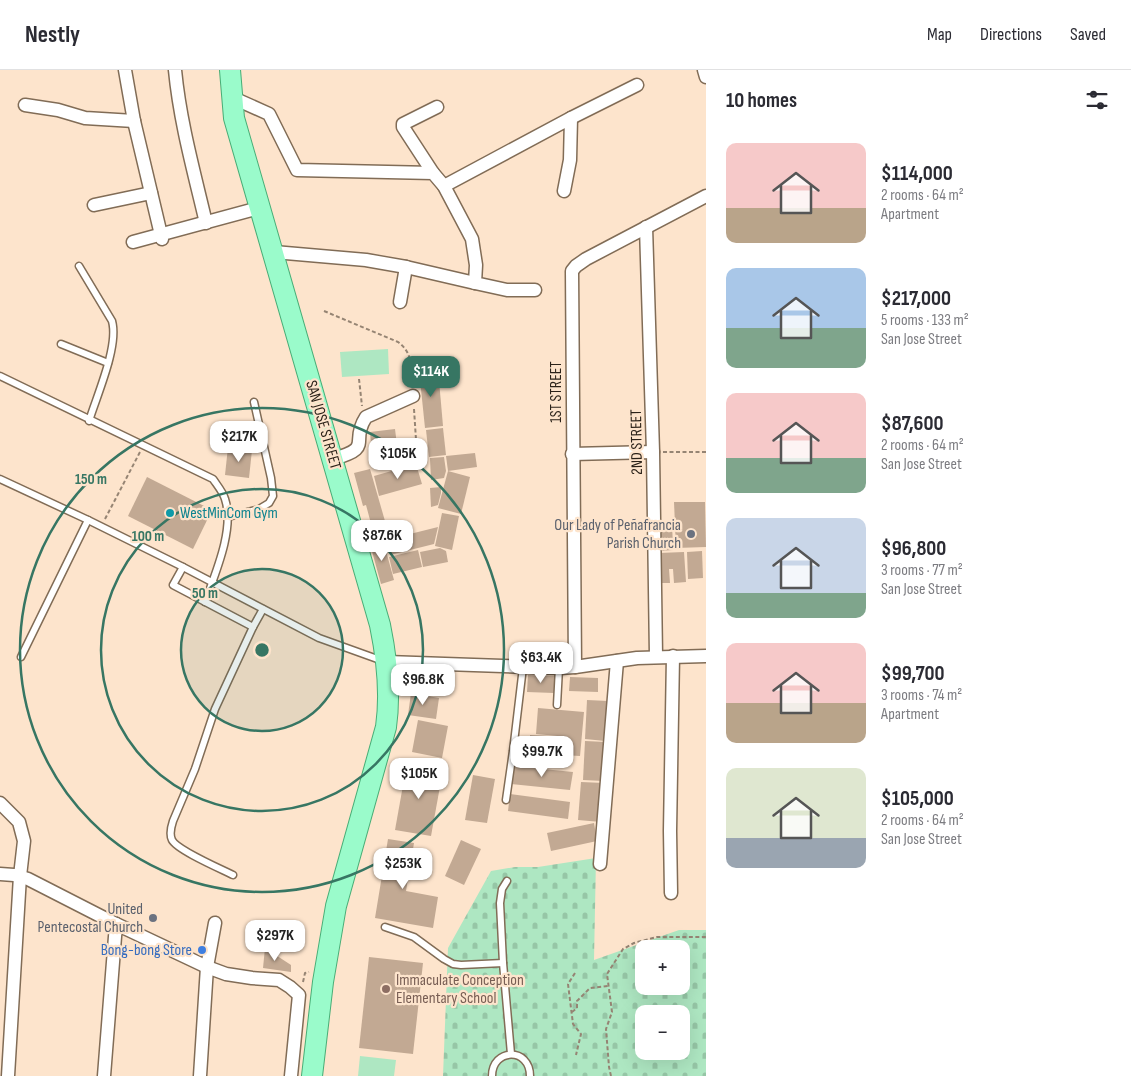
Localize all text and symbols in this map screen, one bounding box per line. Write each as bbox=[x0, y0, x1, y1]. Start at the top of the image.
text: Nestly bbox=[25, 20, 80, 49]
text: Map bbox=[927, 24, 952, 45]
text: Directions bbox=[980, 24, 1042, 45]
text: Saved bbox=[1070, 24, 1106, 45]
icon: filters bbox=[1083, 86, 1111, 114]
text: 10 homes bbox=[726, 88, 797, 113]
text: $114,000 bbox=[881, 161, 953, 186]
icon: home bbox=[766, 163, 826, 223]
text: 2 rooms · 64 m² bbox=[881, 186, 964, 205]
text: Apartment bbox=[881, 205, 939, 224]
text: $217,000 bbox=[881, 286, 951, 311]
icon: home bbox=[766, 288, 826, 348]
text: 5 rooms · 133 m² bbox=[881, 311, 969, 330]
text: San Jose Street bbox=[881, 330, 962, 349]
pin: $114K bbox=[396, 356, 466, 398]
street label: 1ST STREET bbox=[547, 361, 566, 423]
text: $114K bbox=[413, 362, 449, 381]
street label: SAN JOSE STREET bbox=[301, 378, 345, 472]
street label: 2ND STREET bbox=[627, 409, 647, 475]
text: $87,600 bbox=[881, 411, 943, 436]
icon: home bbox=[766, 413, 826, 473]
pin: $217K bbox=[204, 420, 274, 463]
text: $217K bbox=[221, 427, 257, 446]
text: 2 rooms · 64 m² bbox=[881, 436, 964, 455]
pin: $105K bbox=[363, 438, 433, 480]
text: $105K bbox=[380, 444, 417, 463]
text: San Jose Street bbox=[881, 455, 962, 474]
text: 150 m bbox=[75, 470, 107, 489]
place label: WestMinCom Gym bbox=[180, 504, 278, 523]
marker: WestMinCom Gym bbox=[164, 507, 176, 519]
place label: Our Lady of Peñafrancia Parish Church bbox=[554, 516, 681, 553]
pin: $87.6K bbox=[341, 520, 423, 562]
text: $87.6K bbox=[362, 526, 402, 545]
text: 100 m bbox=[132, 527, 164, 546]
marker: Our Lady of Peñafrancia Parish Church bbox=[685, 528, 697, 540]
text: $96,800 bbox=[881, 536, 946, 561]
icon: home bbox=[766, 538, 826, 598]
text: 3 rooms · 77 m² bbox=[881, 561, 963, 580]
text: San Jose Street bbox=[881, 580, 962, 599]
text: 50 m bbox=[192, 584, 218, 603]
centre of rings bbox=[253, 641, 271, 659]
pin: $63.4K bbox=[500, 642, 582, 684]
text: $63.4K bbox=[520, 648, 562, 667]
text: $99,700 bbox=[881, 661, 945, 686]
icon: home bbox=[766, 663, 826, 723]
pin: $96.8K bbox=[382, 664, 464, 706]
text: $96.8K bbox=[402, 670, 444, 689]
text: 3 rooms · 74 m² bbox=[881, 686, 962, 705]
text: Apartment bbox=[881, 705, 939, 724]
pin: $99.7K bbox=[501, 736, 583, 778]
text: $99.7K bbox=[521, 742, 563, 761]
pin: $105K bbox=[384, 758, 454, 800]
text: $105K bbox=[401, 764, 438, 783]
text: $105,000 bbox=[881, 786, 954, 811]
icon: home bbox=[766, 788, 826, 848]
text: 2 rooms · 64 m² bbox=[881, 811, 964, 830]
text: San Jose Street bbox=[881, 830, 962, 849]
pin: $253K bbox=[368, 848, 438, 890]
text: $253K bbox=[384, 854, 422, 873]
place label: United Pentecostal Church bbox=[38, 900, 143, 937]
marker: United Pentecostal Church bbox=[147, 912, 159, 924]
pin: $297K bbox=[240, 920, 310, 962]
text: $297K bbox=[256, 926, 294, 945]
map controls bbox=[635, 940, 690, 1060]
button: + bbox=[635, 940, 690, 995]
place label: Bong-bong Store bbox=[101, 941, 192, 960]
marker: Bong-bong Store bbox=[196, 944, 208, 956]
place label: Immaculate Conception Elementary School bbox=[396, 971, 524, 1008]
marker: Immaculate Conception Elementary School bbox=[380, 983, 392, 995]
button: − bbox=[635, 1005, 690, 1060]

